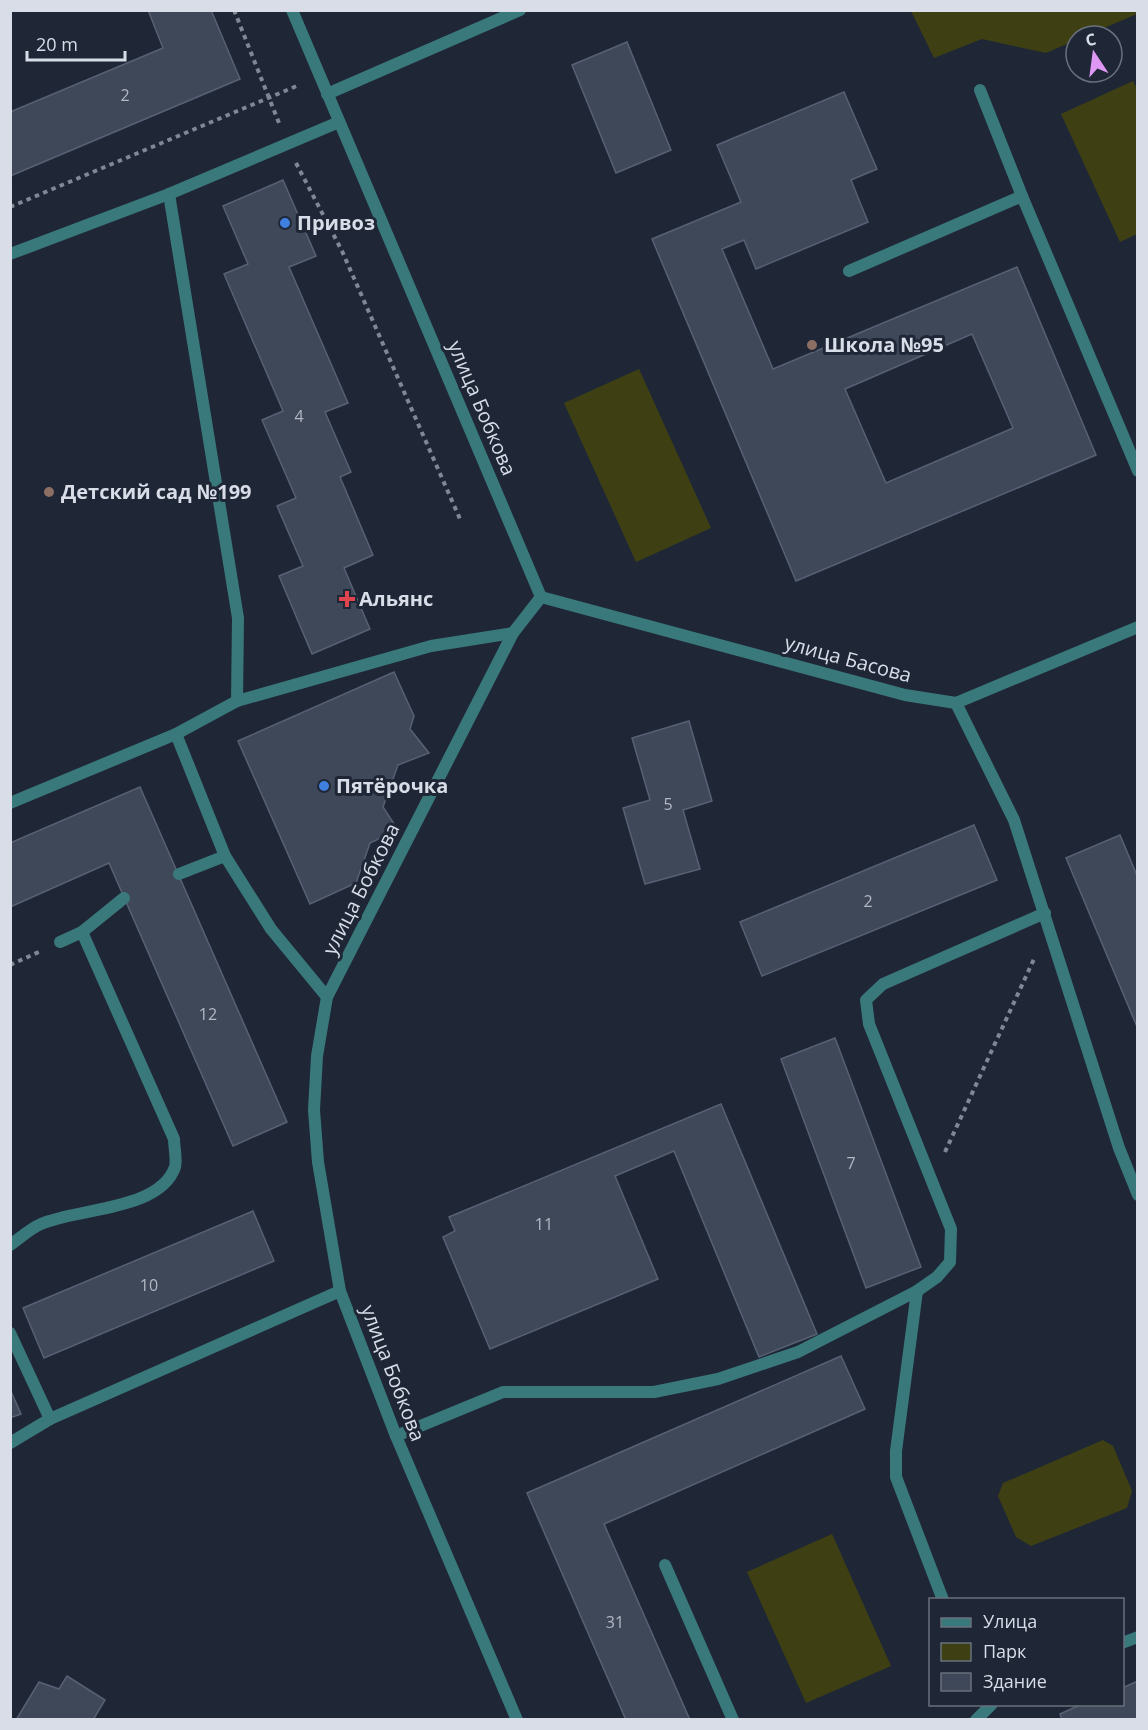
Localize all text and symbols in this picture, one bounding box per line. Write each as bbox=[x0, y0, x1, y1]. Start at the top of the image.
scale bar bbox=[27, 24, 124, 62]
north arrow bbox=[1064, 24, 1124, 84]
text: С bbox=[1083, 28, 1098, 51]
text: 20 m bbox=[36, 32, 78, 56]
house number: 2 bbox=[120, 84, 130, 106]
place label: Привоз bbox=[297, 209, 375, 236]
marker: Привоз bbox=[278, 216, 292, 230]
place label: Школа №95 bbox=[824, 331, 944, 358]
street label: улица Бобкова bbox=[442, 336, 523, 479]
marker: Школа №95 bbox=[805, 338, 819, 352]
house number: 4 bbox=[294, 405, 304, 427]
place label: Детский сад №199 bbox=[61, 478, 252, 505]
marker: Детский сад №199 bbox=[42, 485, 56, 499]
place label: Альянс bbox=[359, 585, 433, 612]
marker: Альянс bbox=[340, 592, 354, 606]
street label: улица Басова bbox=[782, 629, 915, 688]
place label: Пятёрочка bbox=[336, 772, 448, 799]
marker: Пятёрочка bbox=[317, 779, 331, 793]
house number: 5 bbox=[663, 793, 673, 815]
street label: улица Бобкова bbox=[316, 818, 405, 959]
house number: 2 bbox=[863, 890, 873, 912]
house number: 12 bbox=[199, 1003, 217, 1025]
house number: 7 bbox=[846, 1152, 856, 1174]
house number: 11 bbox=[535, 1213, 553, 1235]
house number: 10 bbox=[140, 1274, 158, 1296]
street label: улица Бобкова bbox=[355, 1301, 432, 1445]
legend bbox=[929, 1598, 1124, 1706]
text: Улица bbox=[983, 1609, 1037, 1633]
house number: 31 bbox=[606, 1611, 624, 1633]
text: Парк bbox=[983, 1639, 1027, 1663]
text: Здание bbox=[983, 1669, 1047, 1693]

